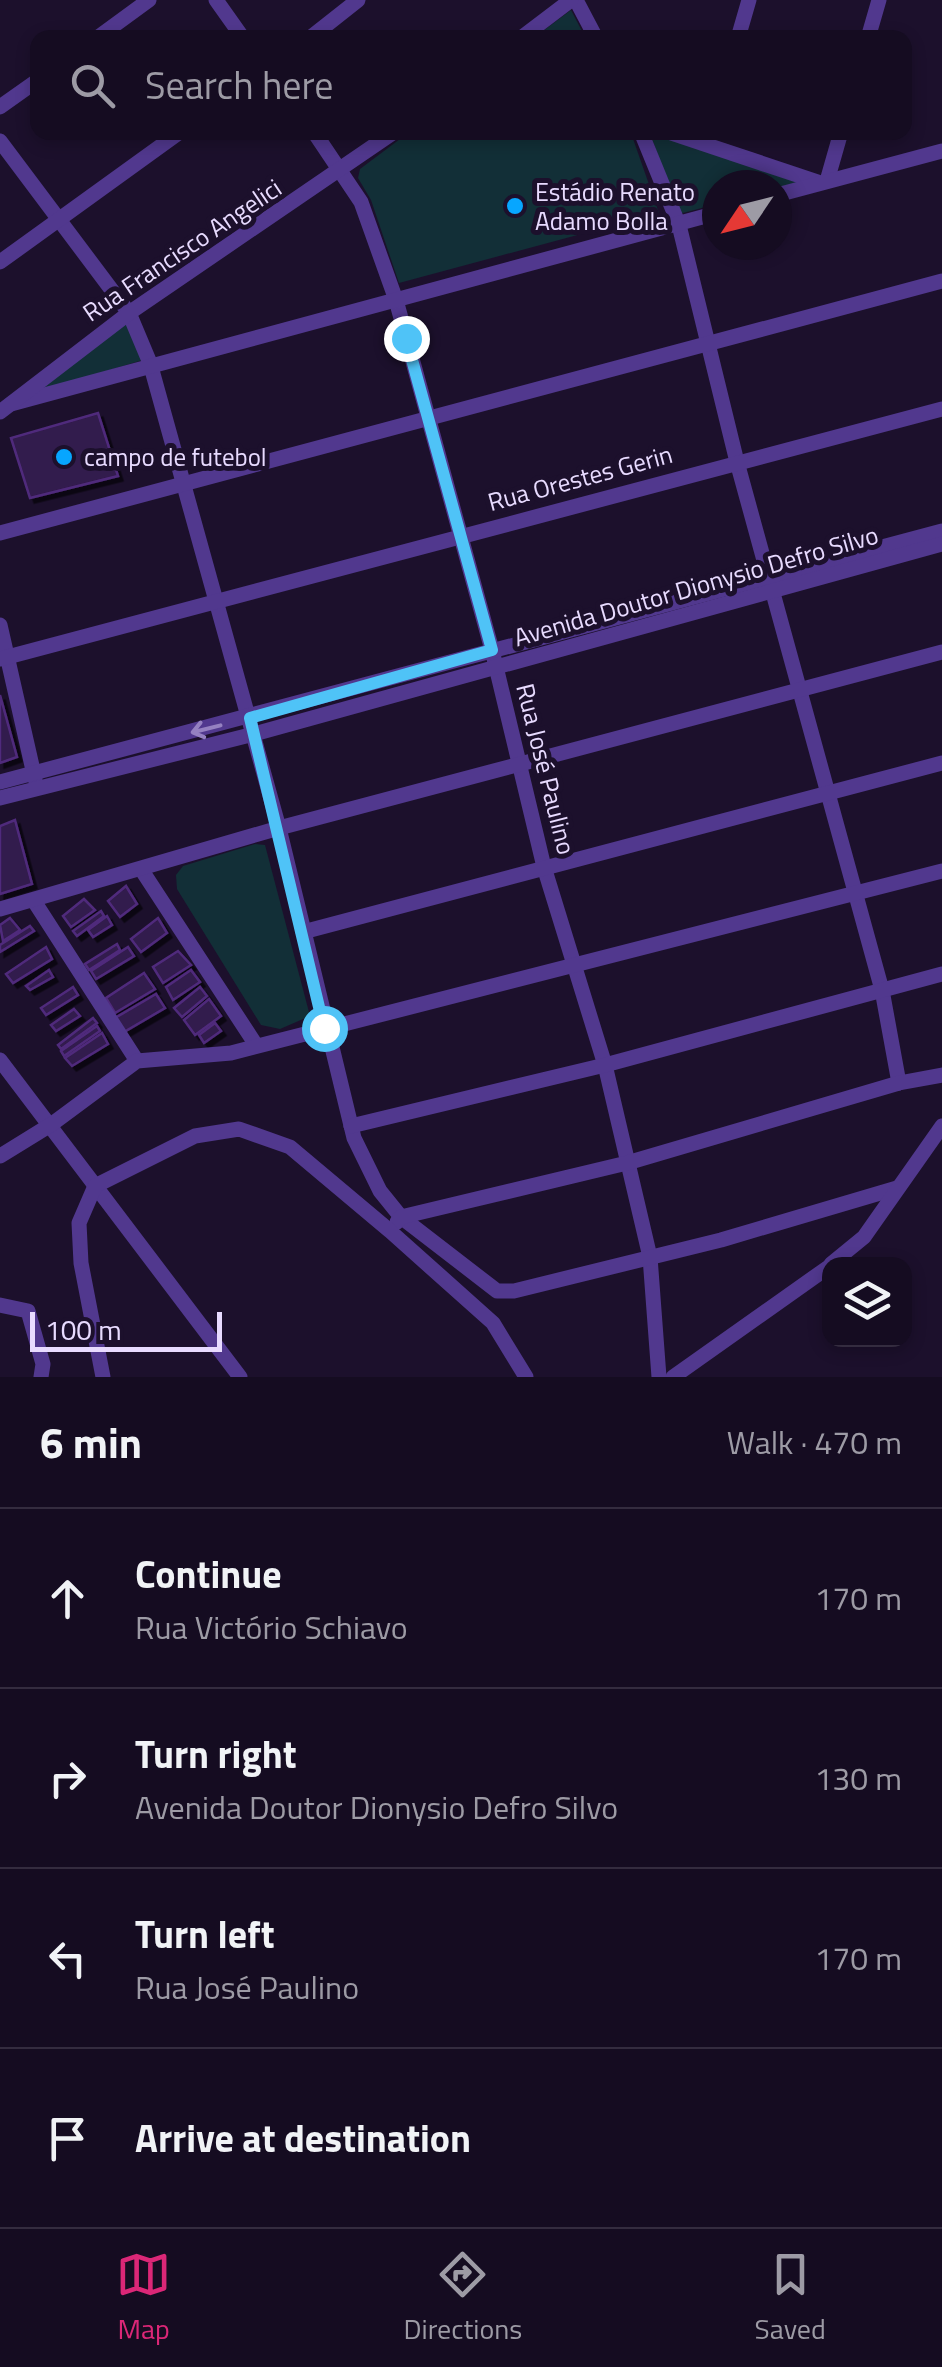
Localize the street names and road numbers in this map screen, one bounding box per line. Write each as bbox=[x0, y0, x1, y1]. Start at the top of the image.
street label: Rua Francisco Angelici bbox=[75, 169, 289, 331]
street label: Rua Orestes Gerin bbox=[483, 435, 677, 521]
street label: Avenida Doutor Dionysio Defro Silvo bbox=[509, 516, 883, 656]
street label: Rua José Paulino bbox=[506, 679, 586, 859]

